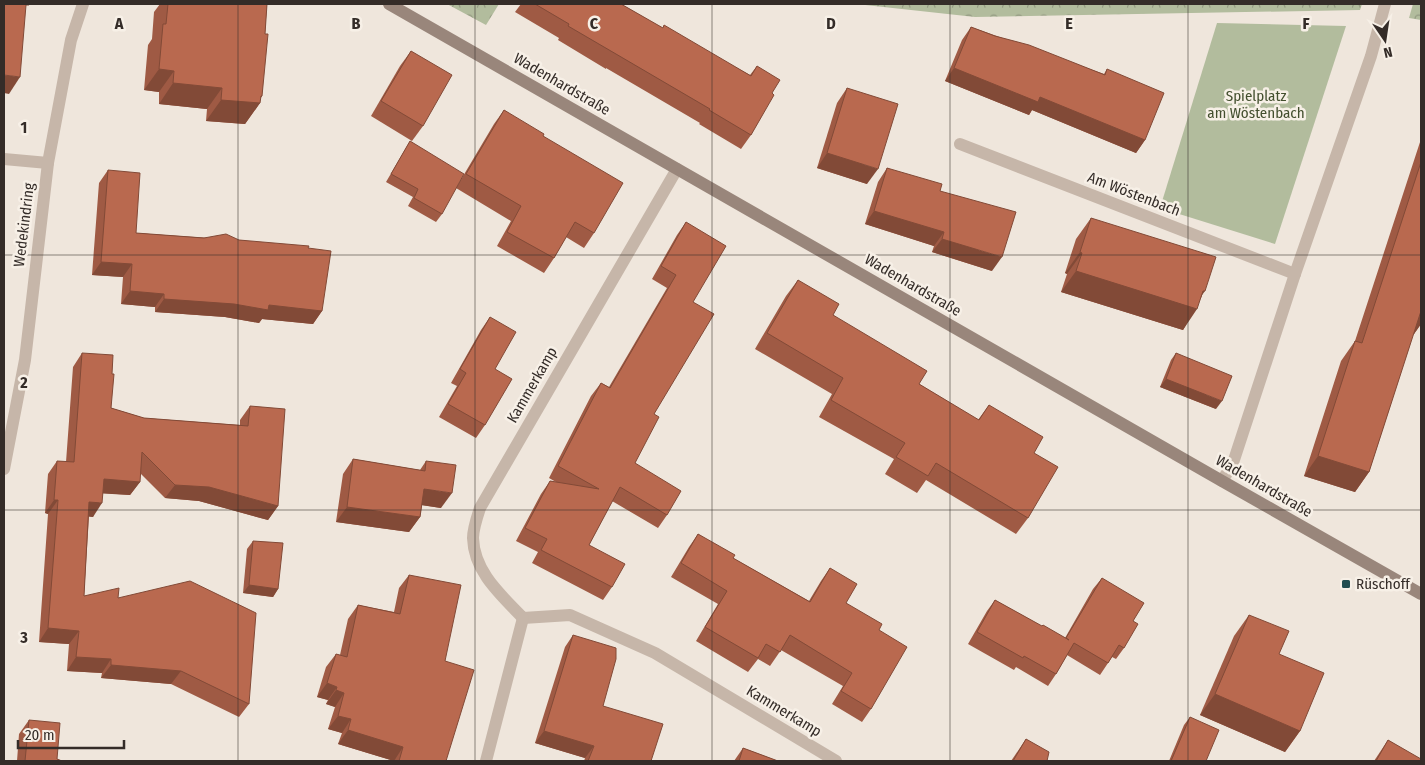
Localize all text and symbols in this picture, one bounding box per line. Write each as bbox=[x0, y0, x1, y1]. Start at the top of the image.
text: A bbox=[114, 14, 124, 33]
text: B bbox=[352, 14, 361, 33]
text: C bbox=[590, 14, 599, 33]
text: D bbox=[826, 14, 836, 33]
text: E bbox=[1065, 14, 1073, 33]
text: F bbox=[1302, 14, 1310, 33]
north arrow bbox=[1360, 15, 1410, 65]
text: N bbox=[1382, 43, 1394, 61]
street label: Wadenhardstraße bbox=[511, 49, 613, 119]
park label: Spielplatz am Wöstenbach bbox=[1207, 87, 1305, 122]
text: 1 bbox=[21, 118, 27, 137]
street label: Am Wöstenbach bbox=[1085, 168, 1183, 220]
street label: Wedekindring bbox=[10, 182, 38, 268]
street label: Wadenhardstraße bbox=[862, 250, 964, 320]
street label: Kammerkamp bbox=[503, 344, 561, 426]
text: 2 bbox=[19, 373, 28, 392]
street label: Wadenhardstraße bbox=[1213, 451, 1315, 521]
place label: Rüschoff bbox=[1356, 575, 1411, 593]
marker: Rüschoff bbox=[1340, 578, 1352, 590]
text: 3 bbox=[19, 628, 28, 647]
street label: Kammerkamp bbox=[743, 682, 825, 740]
scale bar bbox=[18, 718, 124, 750]
text: 20 m bbox=[25, 726, 55, 744]

